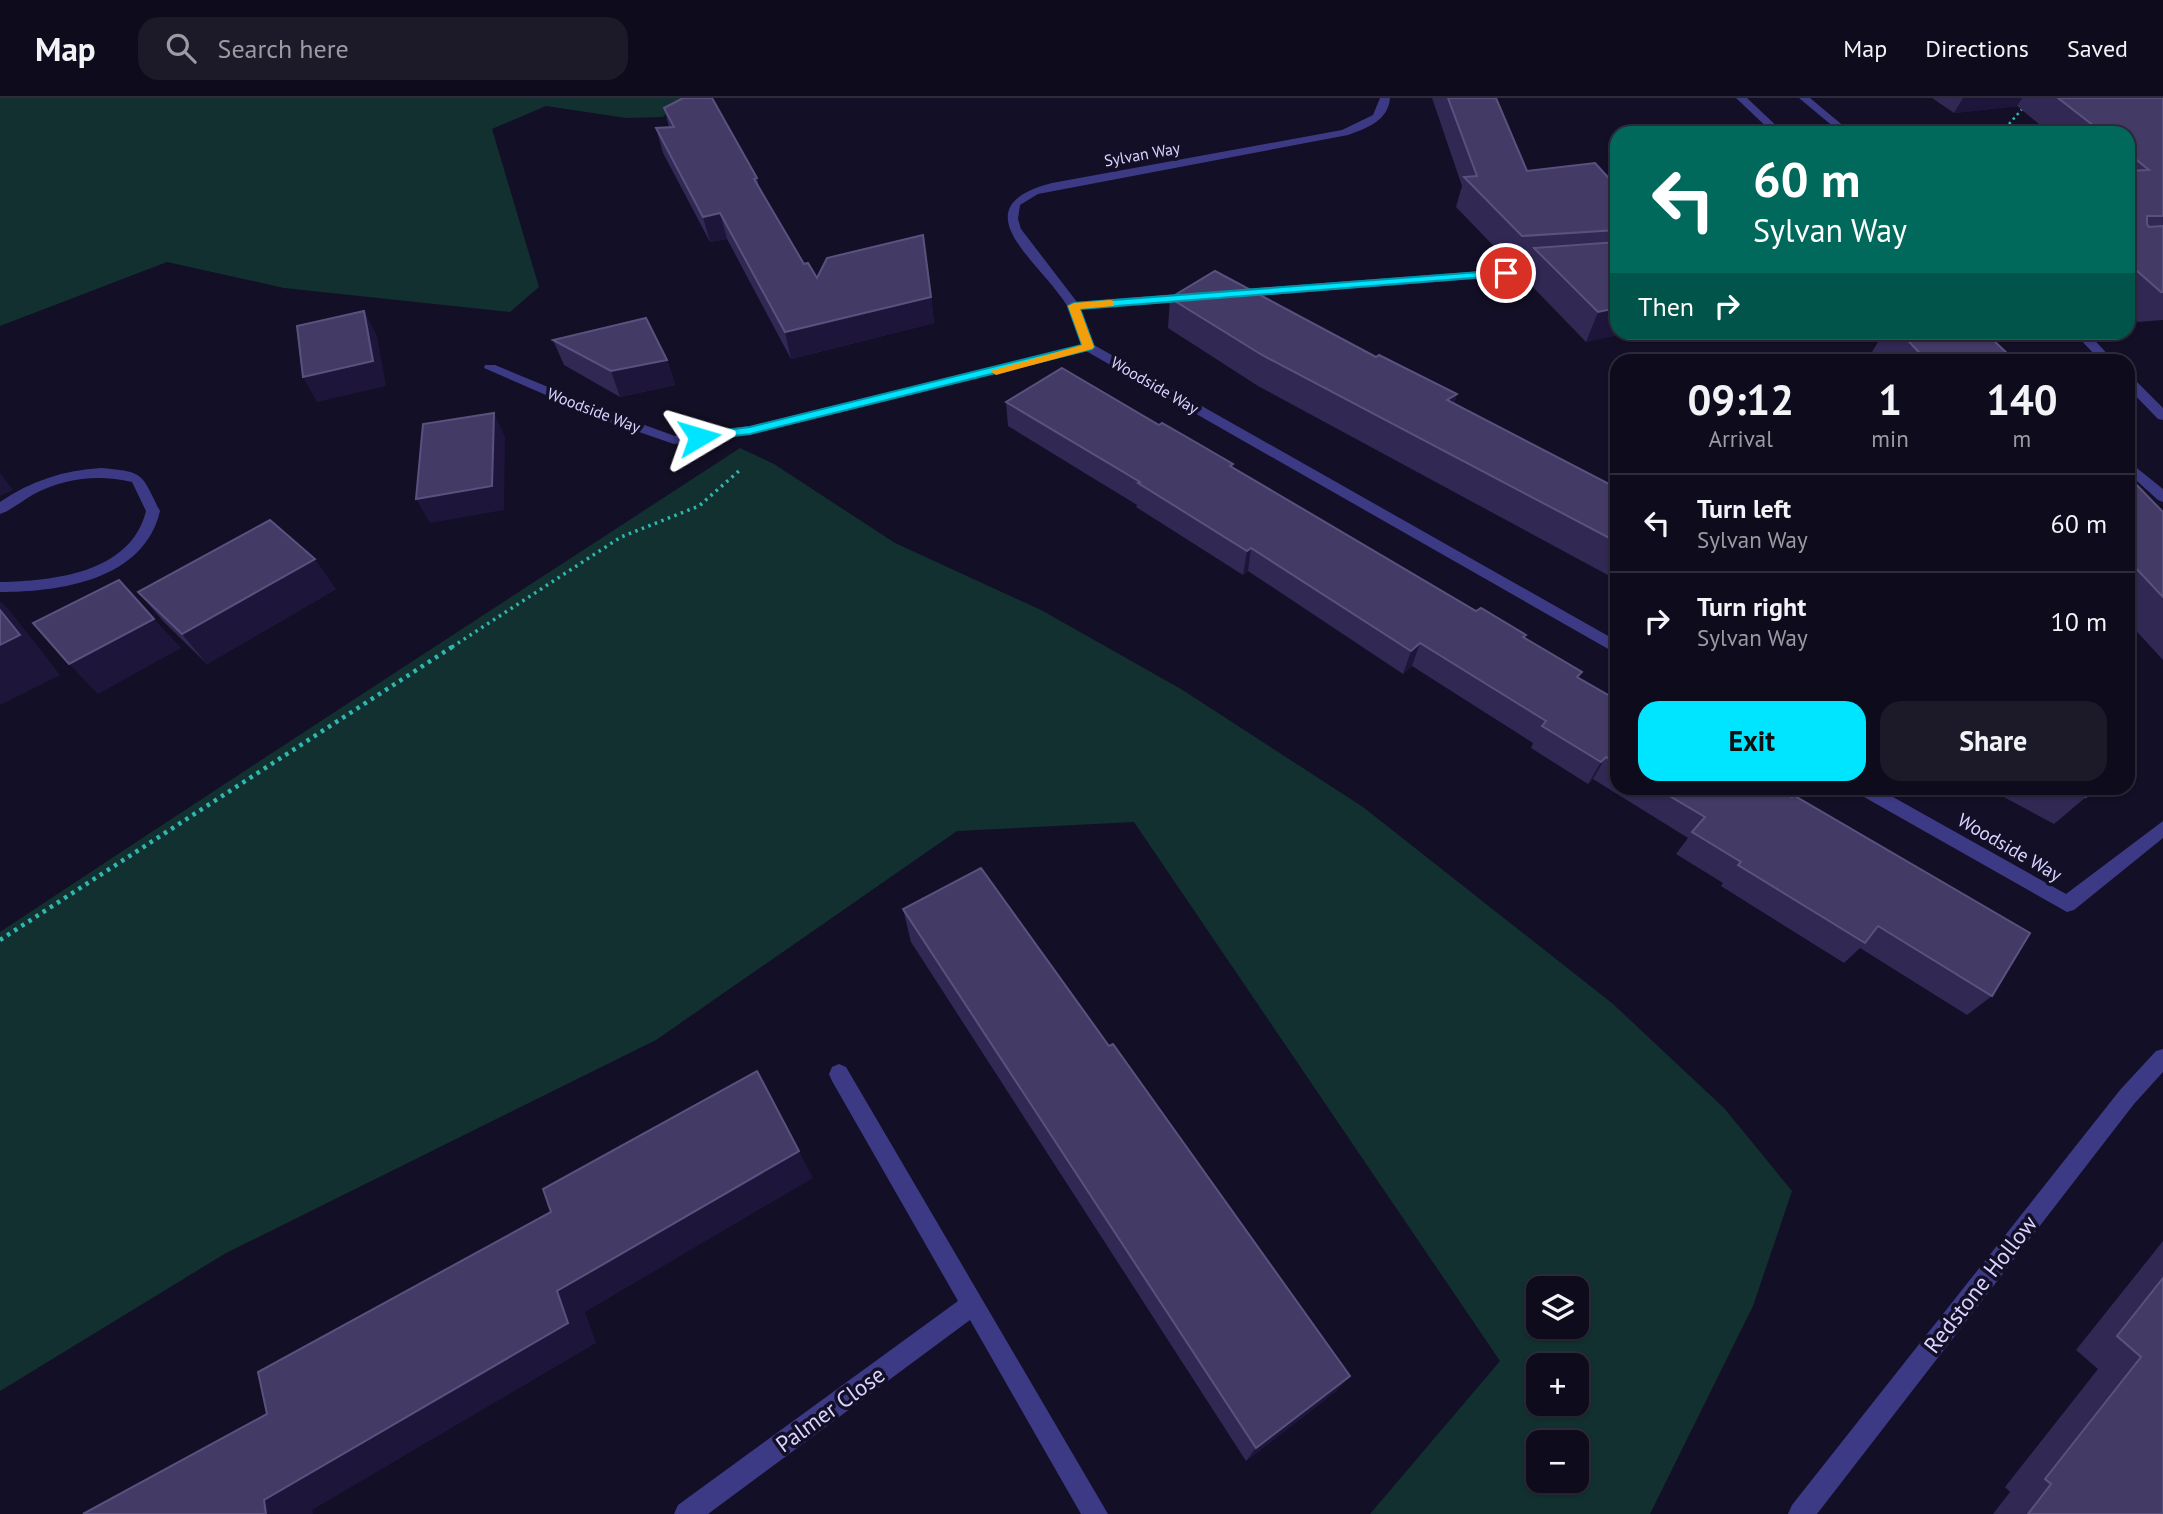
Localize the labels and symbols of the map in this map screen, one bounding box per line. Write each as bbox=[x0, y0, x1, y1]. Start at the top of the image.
street label: Sylvan Way bbox=[1102, 137, 1182, 171]
pin bbox=[1476, 243, 1536, 303]
street label: Woodside Way bbox=[1108, 352, 1203, 418]
street label: Woodside Way bbox=[545, 383, 644, 437]
position arrow bbox=[662, 400, 736, 474]
street label: Woodside Way bbox=[1954, 807, 2067, 887]
street label: Redstone Hollow bbox=[1917, 1209, 2043, 1359]
street label: Palmer Close bbox=[770, 1360, 890, 1458]

